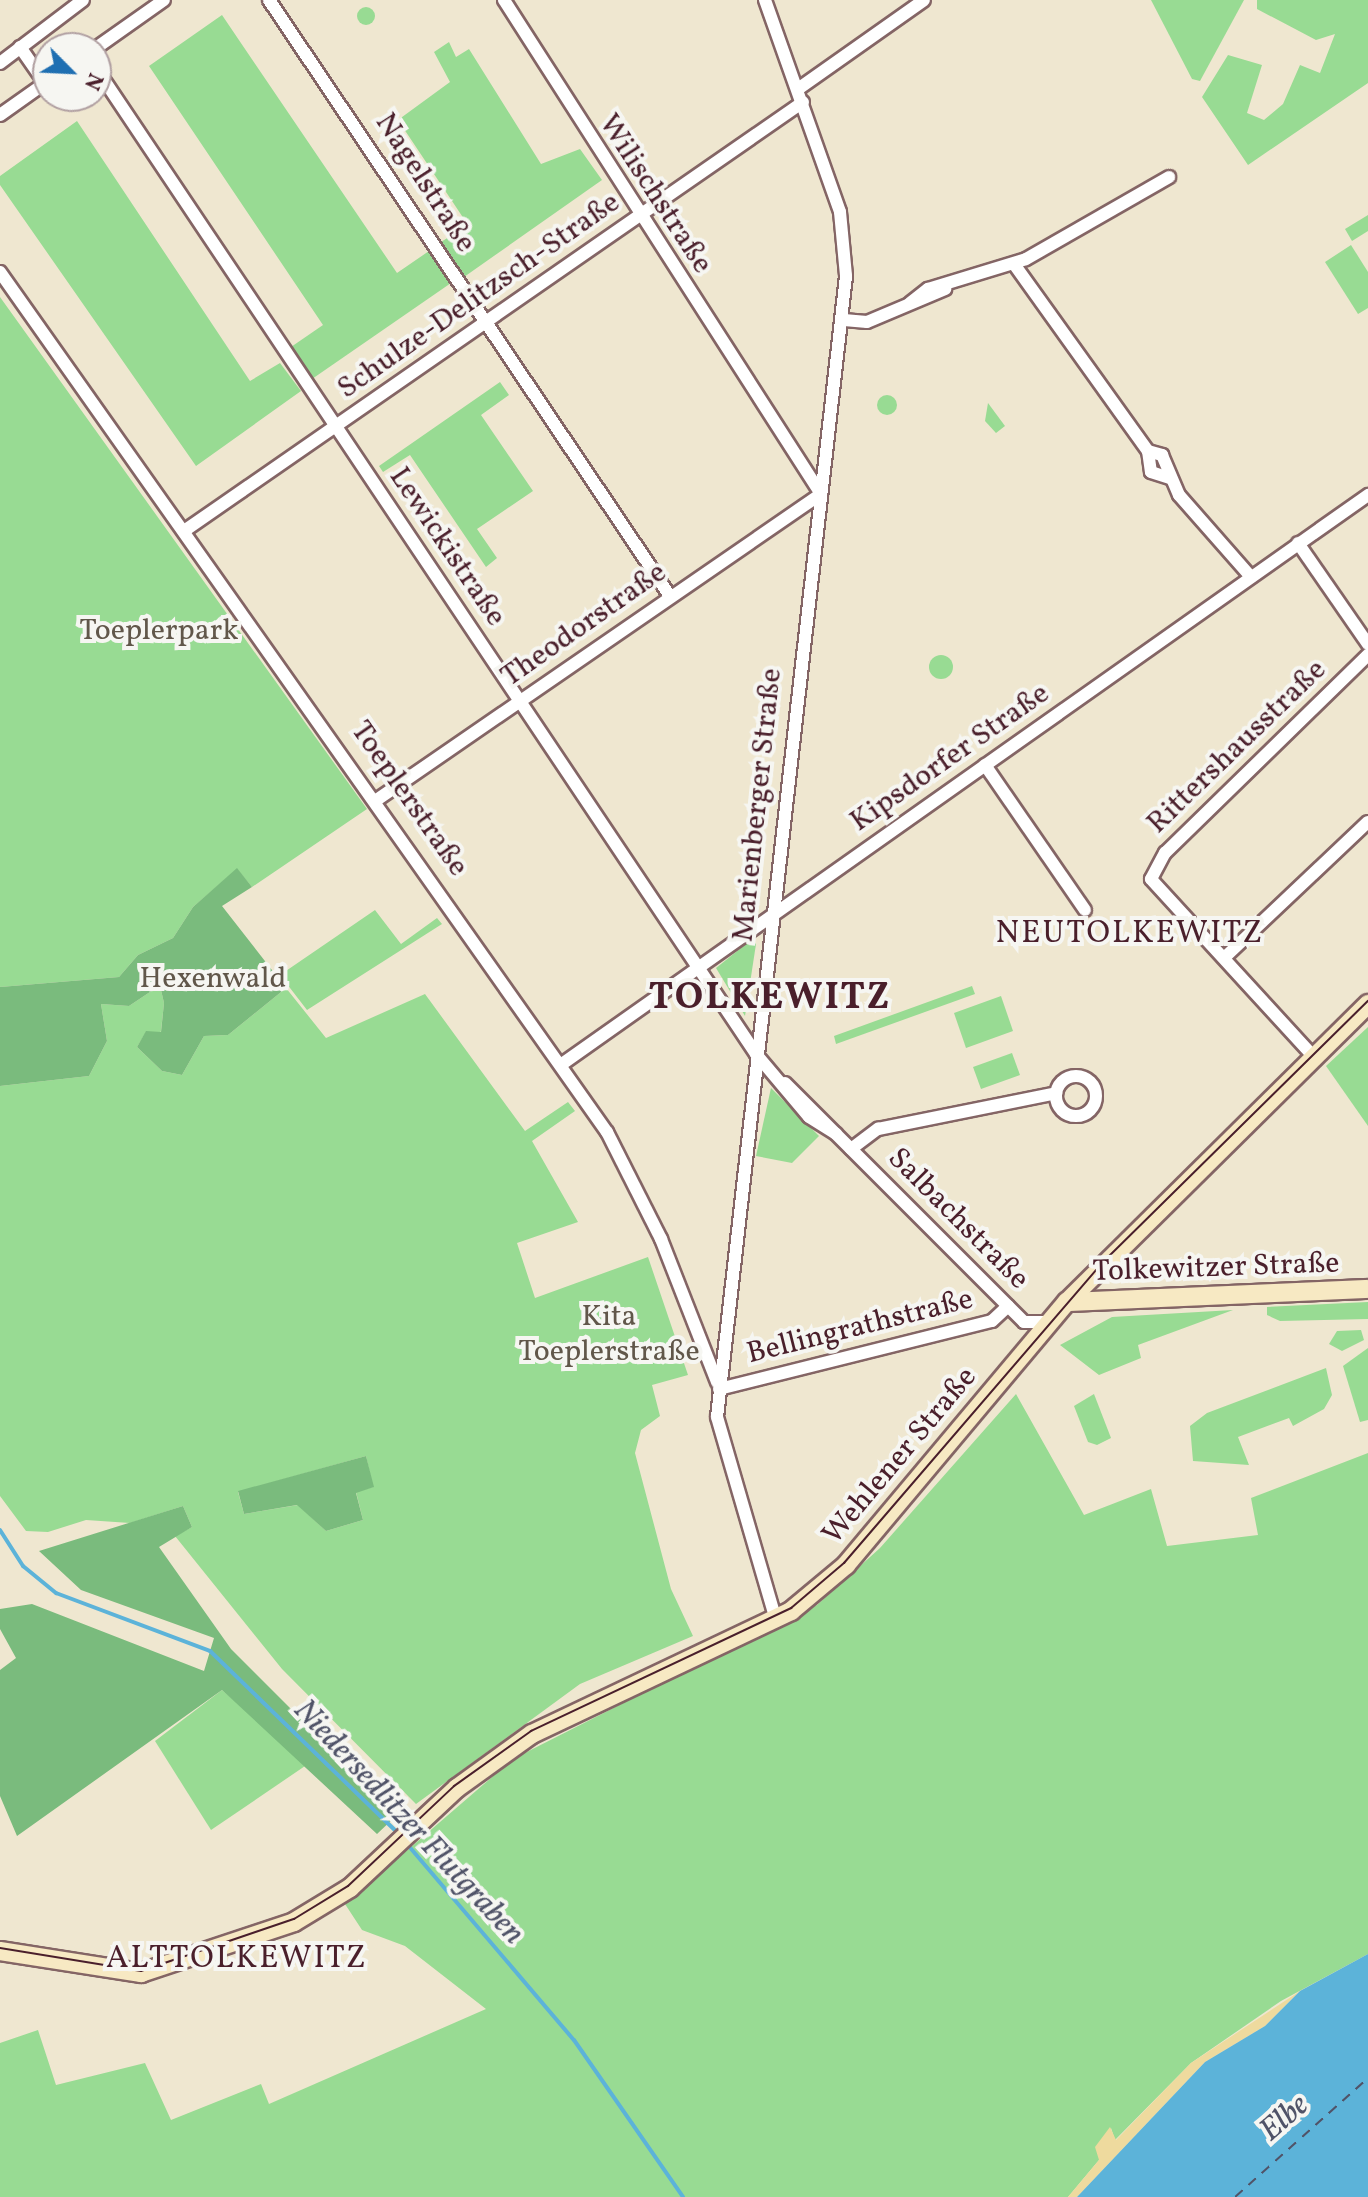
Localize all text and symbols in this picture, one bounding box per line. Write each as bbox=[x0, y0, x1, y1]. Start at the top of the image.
north arrow bbox=[32, 32, 112, 112]
text: N bbox=[75, 68, 110, 95]
street label: Nagelstraße bbox=[367, 107, 483, 259]
street label: Wilischstraße bbox=[590, 108, 720, 280]
street label: Schulze-Delitzsch-Straße bbox=[331, 185, 627, 407]
street label: Lewickistraße bbox=[381, 461, 513, 633]
street label: Theodorstraße bbox=[494, 555, 674, 695]
park label: Toeplerpark bbox=[79, 613, 239, 649]
street label: Rittershausstraße bbox=[1140, 652, 1334, 842]
street label: Marienberger Straße bbox=[726, 667, 790, 943]
street label: Kipsdorfer Straße bbox=[844, 676, 1056, 840]
street label: Toeplerstraße bbox=[342, 714, 476, 884]
district label: NEUTOLKEWITZ bbox=[996, 915, 1264, 953]
park label: Hexenwald bbox=[140, 961, 286, 997]
district label: TOLKEWITZ bbox=[648, 976, 892, 1022]
street label: Salbachstraße bbox=[880, 1141, 1036, 1297]
street label: Tolkewitzer Straße bbox=[1092, 1246, 1340, 1290]
street label: Bellingrathstraße bbox=[743, 1282, 977, 1372]
park label: Kita Toeplerstraße bbox=[518, 1299, 700, 1370]
street label: Wehlener Straße bbox=[815, 1360, 985, 1552]
water label: Niedersedlitzer Flutgraben bbox=[284, 1692, 532, 1954]
district label: ALTTOLKEWITZ bbox=[106, 1940, 368, 1978]
water label: Elbe bbox=[1253, 2087, 1317, 2151]

